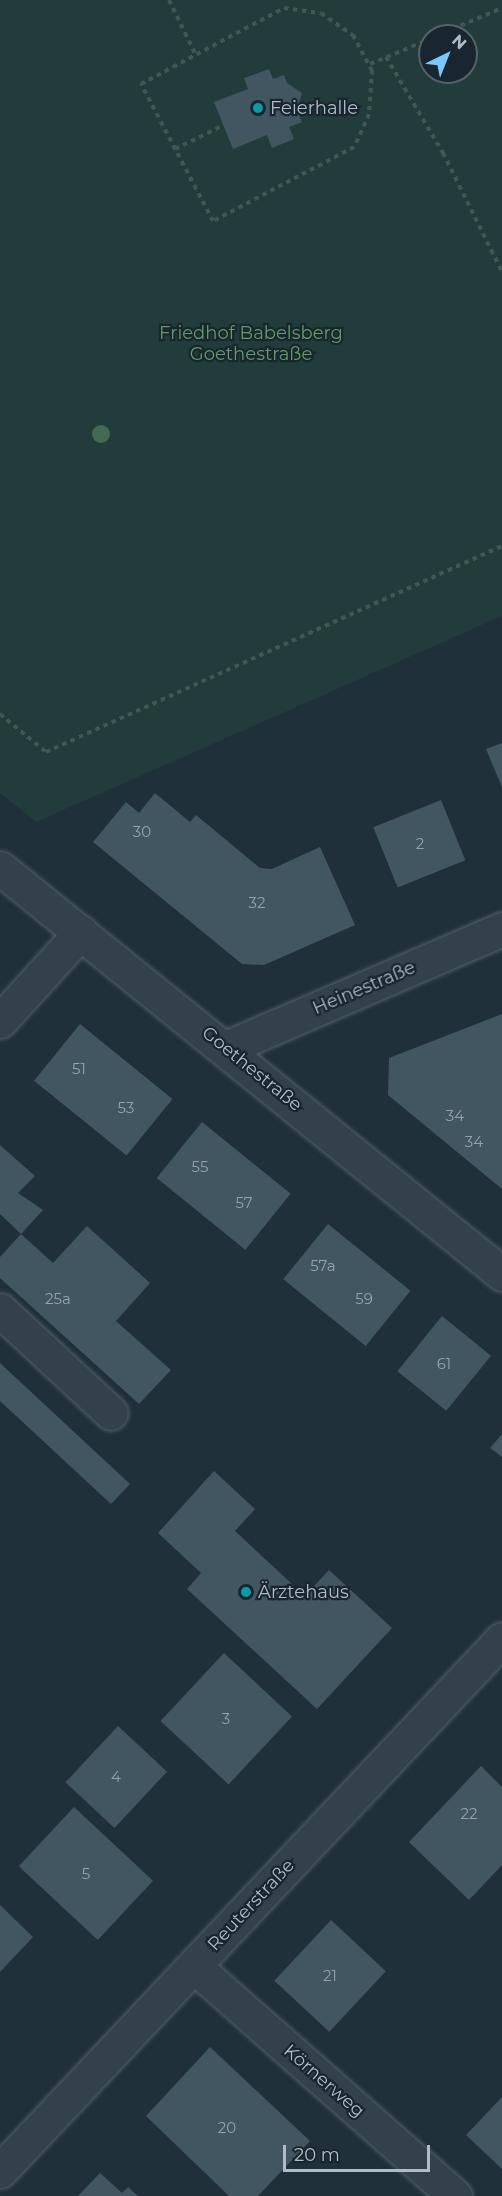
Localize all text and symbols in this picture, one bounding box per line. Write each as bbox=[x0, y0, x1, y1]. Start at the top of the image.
north arrow bbox=[418, 24, 478, 84]
text: N bbox=[448, 31, 470, 53]
place label: Feierhalle bbox=[270, 97, 358, 119]
marker: Feierhalle bbox=[251, 101, 265, 115]
park label: Friedhof Babelsberg Goethestraße bbox=[159, 323, 343, 366]
house number: 30 bbox=[133, 823, 151, 841]
house number: 2 bbox=[416, 835, 424, 853]
house number: 32 bbox=[249, 894, 265, 912]
street label: Heinestraße bbox=[309, 957, 419, 1019]
street label: Goethestraße bbox=[198, 1022, 306, 1116]
house number: 51 bbox=[72, 1060, 86, 1078]
house number: 53 bbox=[118, 1099, 134, 1117]
house number: 34 bbox=[446, 1107, 464, 1125]
house number: 34 bbox=[465, 1133, 483, 1151]
house number: 55 bbox=[192, 1158, 208, 1176]
house number: 57 bbox=[235, 1194, 253, 1212]
house number: 57a bbox=[310, 1257, 336, 1275]
house number: 25a bbox=[45, 1290, 71, 1308]
house number: 59 bbox=[355, 1290, 373, 1308]
house number: 61 bbox=[437, 1355, 451, 1373]
place label: Ärztehaus bbox=[258, 1581, 349, 1603]
marker: Ärztehaus bbox=[239, 1585, 253, 1599]
house number: 3 bbox=[222, 1710, 230, 1728]
house number: 4 bbox=[111, 1768, 121, 1786]
house number: 22 bbox=[460, 1805, 478, 1823]
street label: Reuterstraße bbox=[203, 1855, 299, 1955]
house number: 5 bbox=[82, 1865, 90, 1883]
house number: 21 bbox=[323, 1967, 337, 1985]
street label: Körnerweg bbox=[279, 2040, 369, 2122]
house number: 20 bbox=[218, 2119, 236, 2137]
scale bar bbox=[286, 2133, 433, 2171]
text: 20 m bbox=[294, 2144, 340, 2166]

